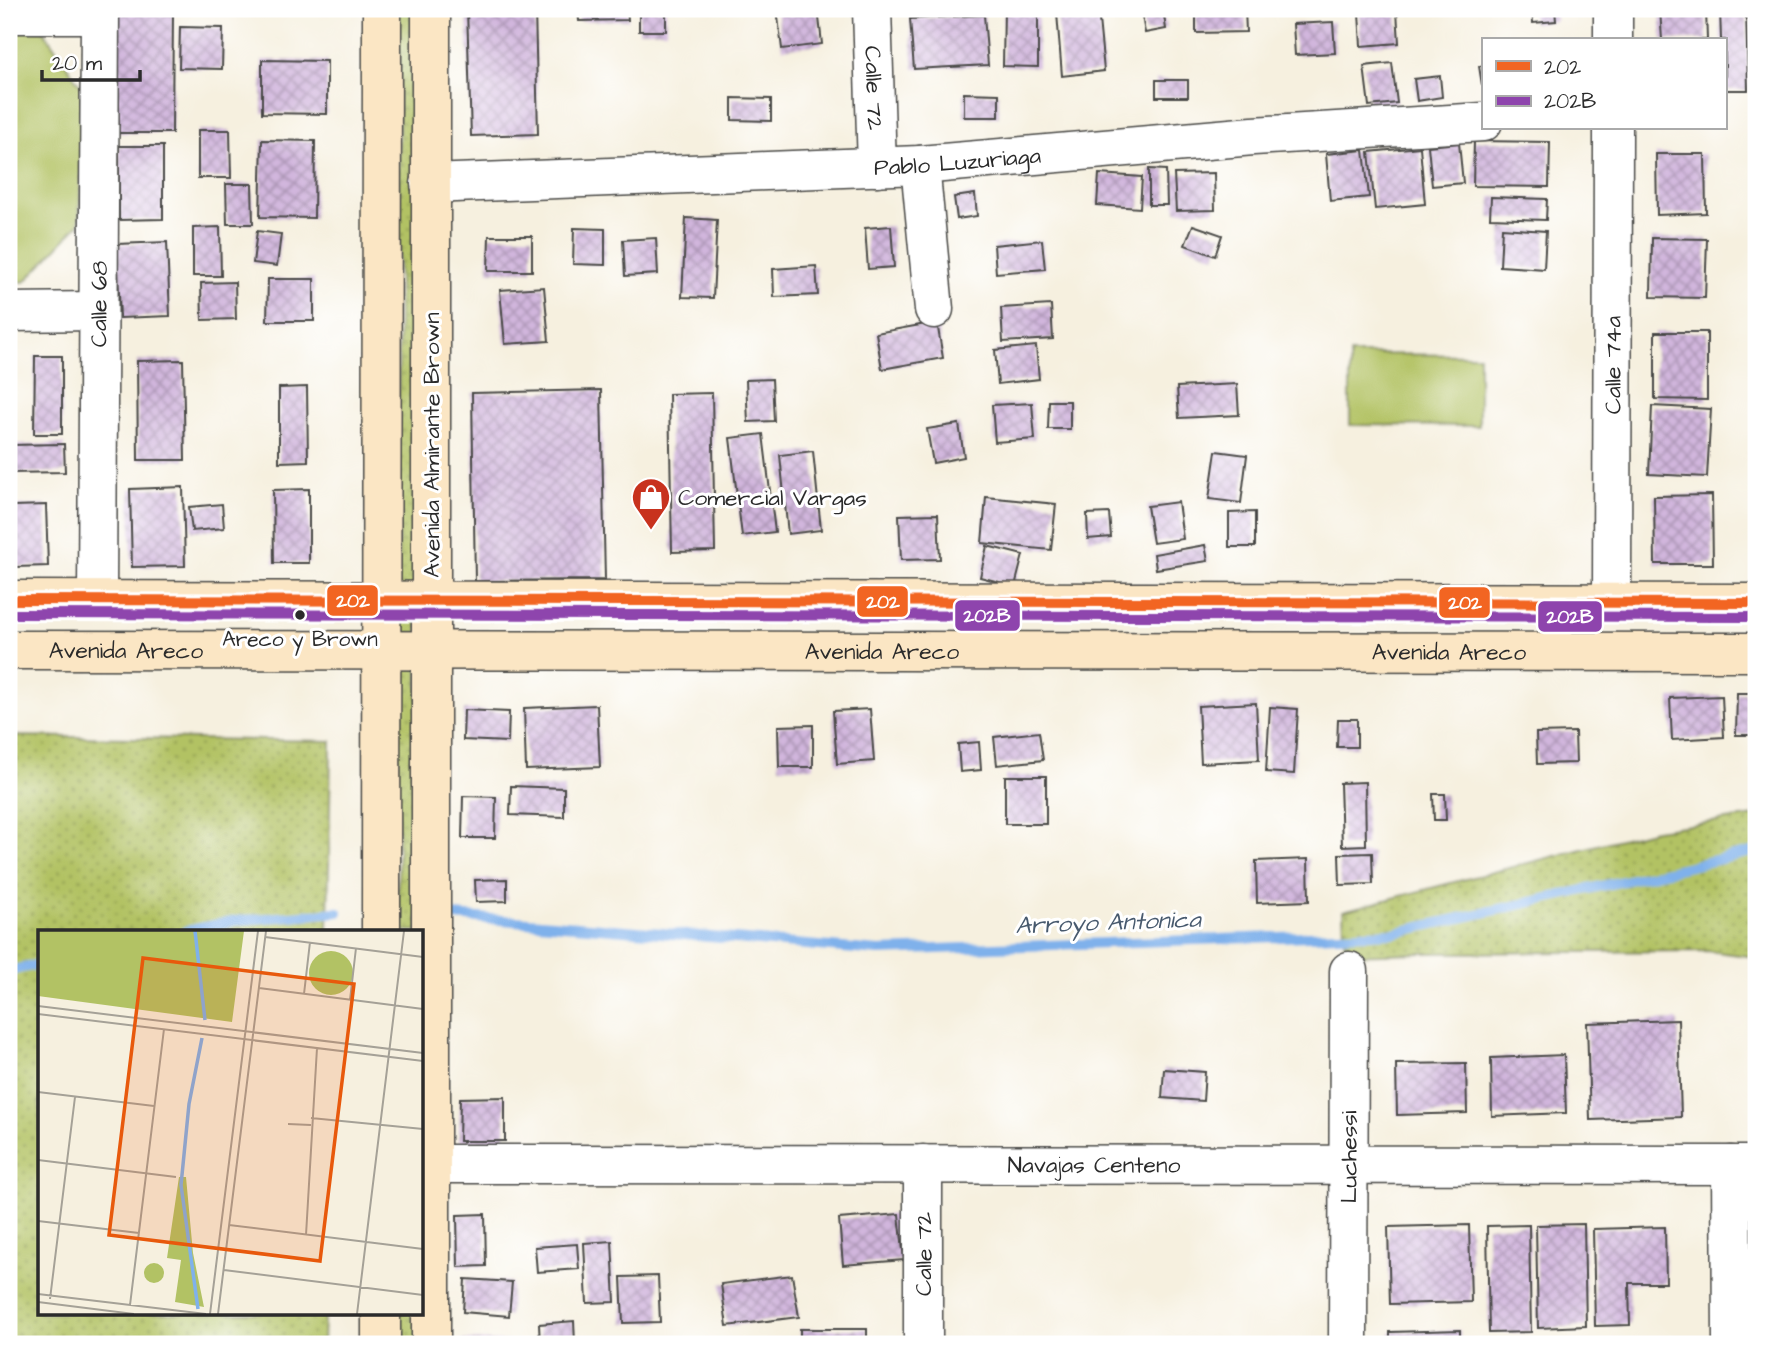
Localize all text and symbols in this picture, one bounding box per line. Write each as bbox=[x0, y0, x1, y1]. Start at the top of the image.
scale bar bbox=[42, 38, 140, 82]
legend bbox=[1482, 38, 1726, 130]
street label: Calle 72 bbox=[856, 45, 891, 131]
text: 20 m bbox=[52, 49, 103, 78]
text: 202 bbox=[1544, 53, 1581, 82]
text: 202B bbox=[1544, 87, 1596, 116]
street label: Pablo Luzuriaga bbox=[873, 140, 1043, 184]
street label: Calle 68 bbox=[83, 261, 116, 347]
street label: Avenida Almirante Brown bbox=[416, 312, 448, 578]
street label: Calle 74a bbox=[1597, 315, 1630, 414]
shop icon: Comercial Vargas bbox=[630, 476, 672, 531]
place label: Comercial Vargas bbox=[678, 482, 867, 515]
line badge: 202 bbox=[326, 584, 379, 617]
line badge: 202 bbox=[856, 585, 909, 618]
line badge: 202 bbox=[1438, 586, 1491, 619]
text: 202 bbox=[335, 588, 370, 615]
text: 202 bbox=[865, 589, 900, 616]
text: 202 bbox=[1447, 590, 1482, 617]
line badge: 202B bbox=[954, 599, 1021, 632]
line badge: 202B bbox=[1537, 600, 1603, 633]
text: 202B bbox=[962, 603, 1011, 630]
text: 202B bbox=[1545, 604, 1594, 631]
marker: Areco y Brown bbox=[293, 608, 307, 622]
place label: Areco y Brown bbox=[222, 625, 378, 656]
street label: Avenida Areco bbox=[49, 635, 203, 667]
street label: Avenida Areco bbox=[805, 636, 959, 668]
street label: Avenida Areco bbox=[1372, 637, 1526, 669]
water label: Arroyo Antonica bbox=[1015, 903, 1203, 943]
inset map bbox=[38, 930, 424, 1314]
street label: Luchessi bbox=[1333, 1110, 1366, 1203]
street label: Navajas Centeno bbox=[1008, 1149, 1180, 1182]
street label: Calle 72 bbox=[908, 1212, 940, 1296]

